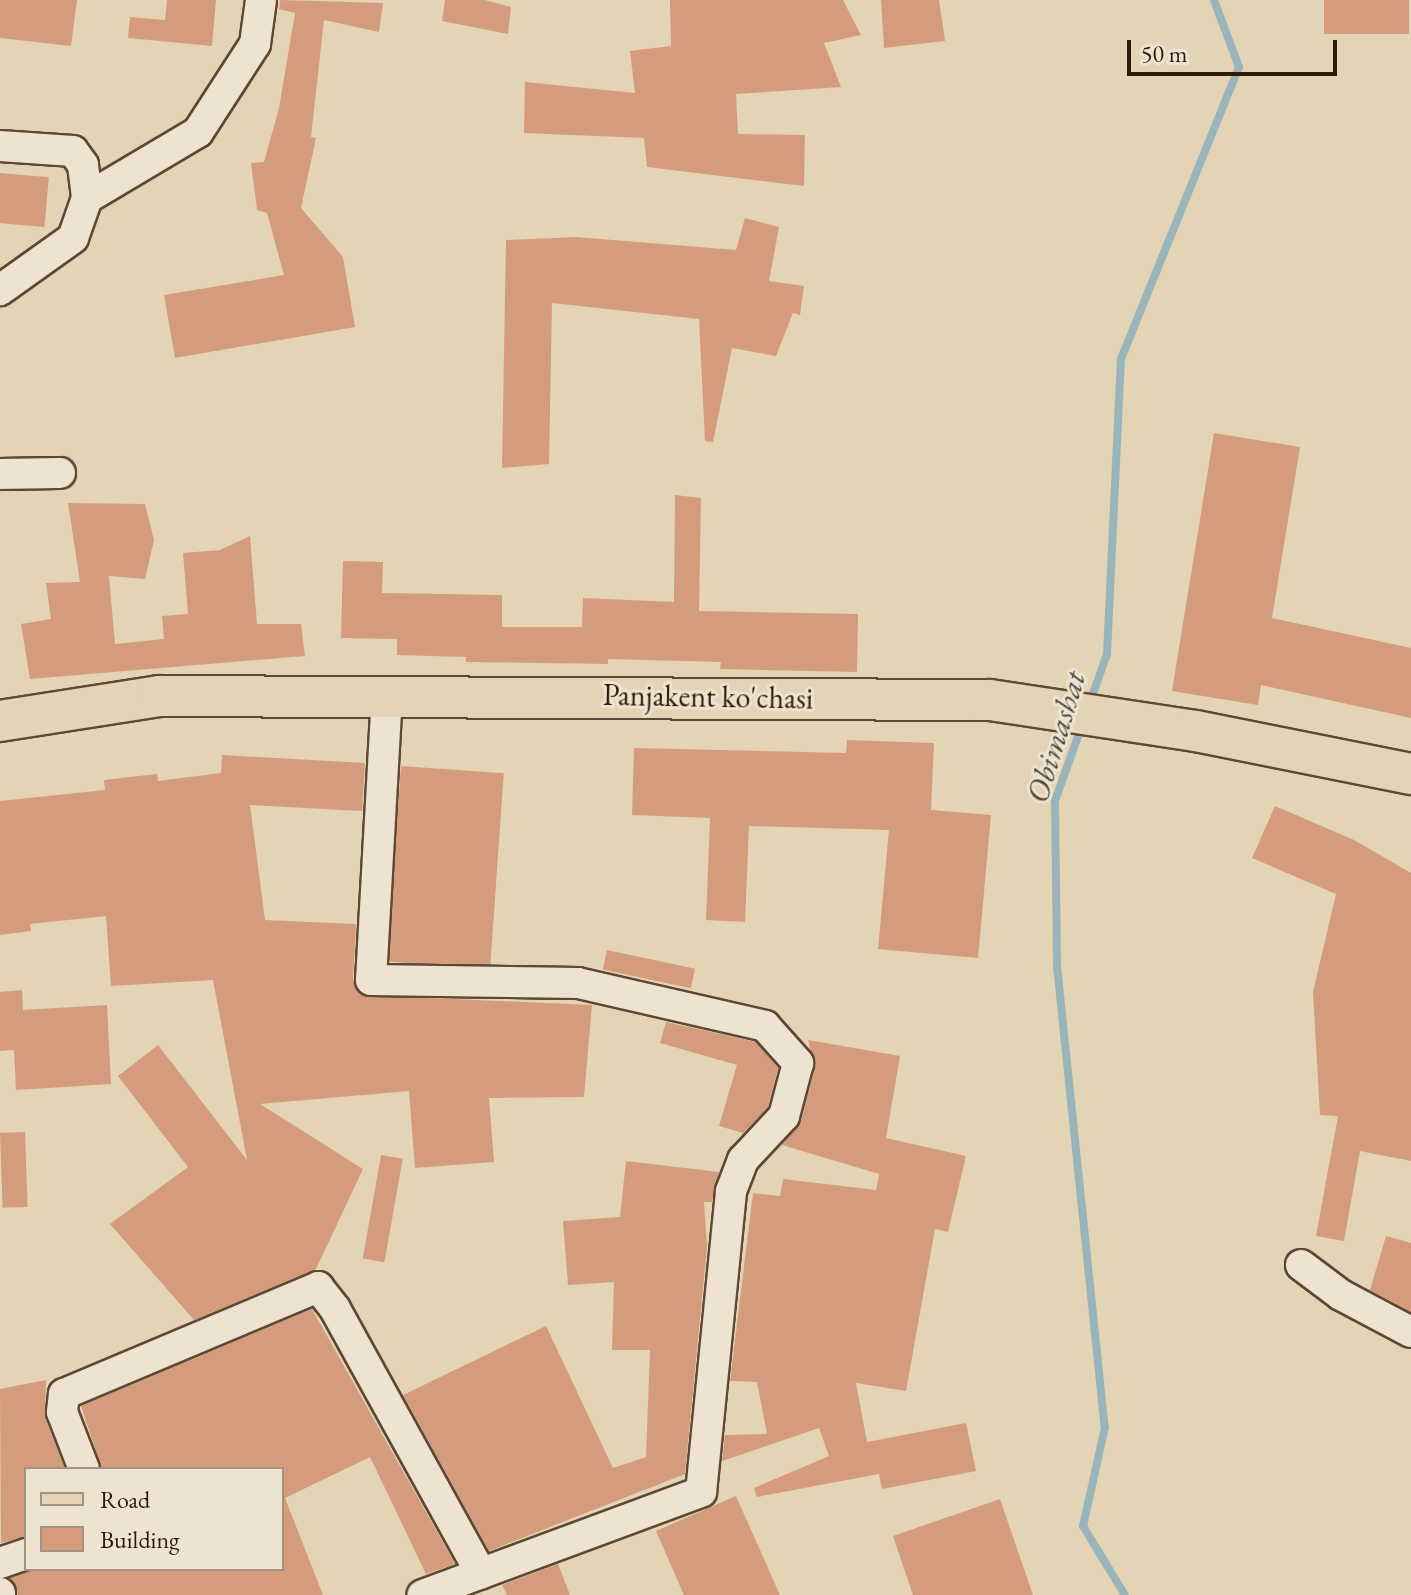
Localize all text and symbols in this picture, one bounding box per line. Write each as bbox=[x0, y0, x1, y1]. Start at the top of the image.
scale bar bbox=[1131, 24, 1341, 74]
text: 50 m bbox=[1141, 38, 1188, 69]
water label: Obimashat bbox=[1018, 667, 1094, 807]
street label: Panjakent ko'chasi bbox=[603, 677, 813, 717]
legend bbox=[24, 1467, 284, 1571]
text: Road bbox=[100, 1484, 150, 1515]
text: Building bbox=[100, 1524, 180, 1555]

